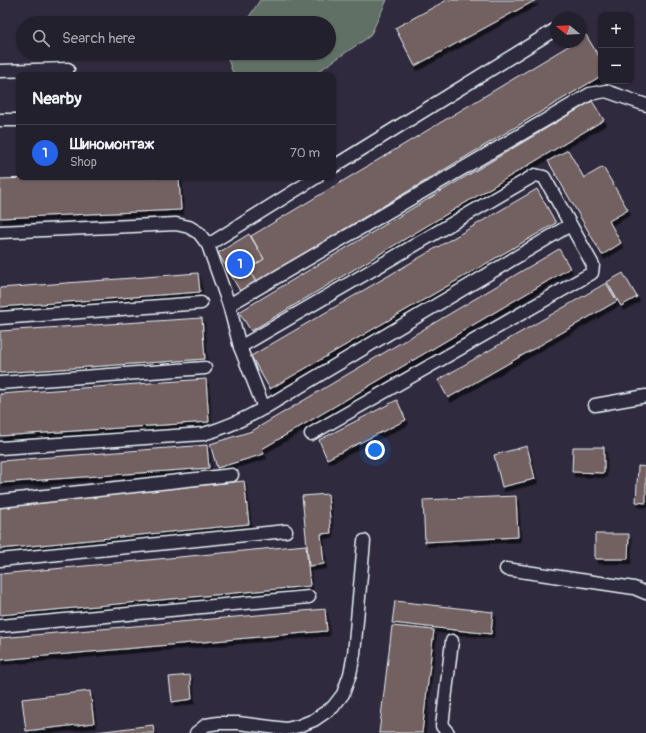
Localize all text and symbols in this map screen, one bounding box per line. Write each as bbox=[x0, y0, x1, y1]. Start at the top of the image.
north arrow bbox=[550, 12, 586, 48]
map controls bbox=[598, 12, 634, 84]
button: + bbox=[598, 12, 634, 48]
search box bbox=[16, 16, 336, 60]
icon: search bbox=[30, 27, 52, 49]
text: Search here bbox=[62, 29, 135, 48]
button: − bbox=[598, 48, 634, 84]
text: Nearby bbox=[32, 88, 81, 109]
text: Шиномонтаж bbox=[70, 135, 154, 154]
text: 1 bbox=[42, 145, 48, 161]
text: 70 m bbox=[290, 145, 320, 161]
text: Shop bbox=[70, 154, 97, 170]
pin: 1 bbox=[227, 249, 253, 279]
your location bbox=[365, 440, 385, 460]

